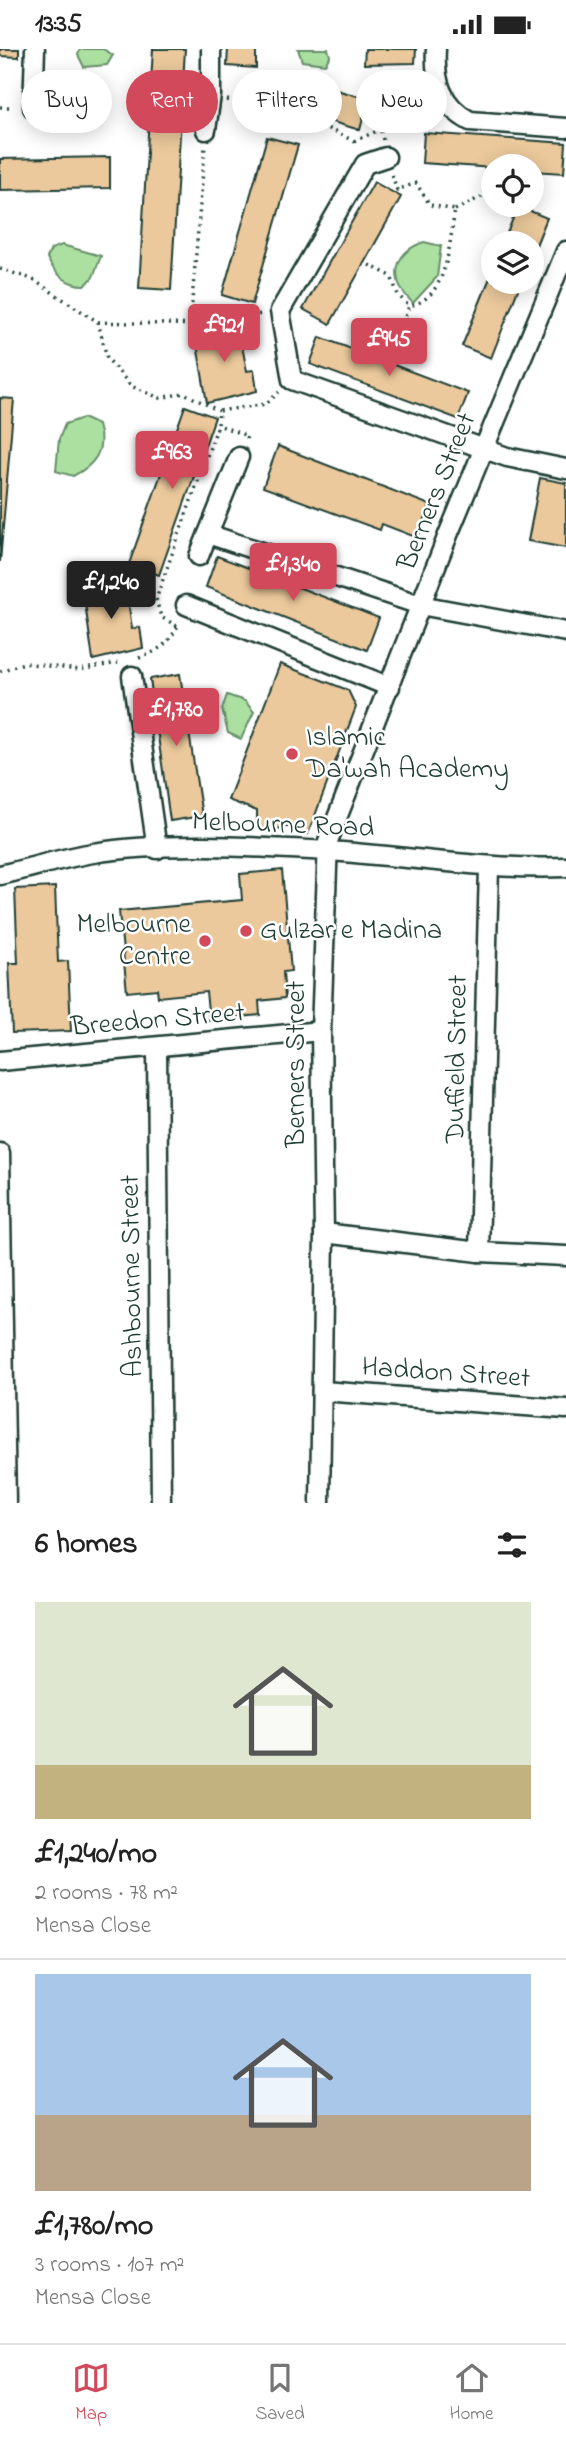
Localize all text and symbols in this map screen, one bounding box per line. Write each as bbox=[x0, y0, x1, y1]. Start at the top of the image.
text: 13:35 bbox=[35, 6, 82, 44]
chip: Buy bbox=[21, 70, 112, 133]
chip: Rent bbox=[126, 70, 218, 133]
chip: Filters bbox=[232, 70, 342, 133]
chip: New bbox=[356, 70, 447, 133]
map controls bbox=[481, 154, 544, 294]
button: locate bbox=[481, 154, 544, 217]
button: layers bbox=[481, 231, 544, 294]
pin: £921 bbox=[183, 305, 265, 364]
text: £921 bbox=[204, 310, 244, 343]
pin: £945 bbox=[348, 319, 430, 378]
text: £945 bbox=[367, 324, 411, 357]
street label: Berners Street bbox=[387, 407, 488, 578]
pin: £963 bbox=[131, 431, 213, 491]
text: £963 bbox=[151, 437, 193, 470]
pin: £1,340 bbox=[236, 543, 350, 603]
text: £1,340 bbox=[266, 549, 320, 582]
pin: £1,240 bbox=[54, 561, 168, 621]
text: £1,240 bbox=[83, 567, 139, 600]
pin: £1,780 bbox=[119, 689, 233, 748]
text: £1,780 bbox=[149, 694, 203, 727]
place label: Islamic Da'wah Academy bbox=[305, 718, 509, 791]
marker: Islamic Da'wah Academy bbox=[284, 746, 300, 762]
street label: Melbourne Road bbox=[191, 802, 375, 850]
place label: Melbourne Centre bbox=[76, 905, 191, 978]
place label: Gulzar e Madina bbox=[260, 911, 442, 952]
marker: Gulzar e Madina bbox=[238, 923, 254, 939]
marker: Melbourne Centre bbox=[197, 933, 213, 949]
street label: Duffield Street bbox=[436, 974, 480, 1145]
street label: Berners Street bbox=[277, 981, 318, 1148]
street label: Breedon Street bbox=[68, 993, 247, 1049]
street label: Ashbourne Street bbox=[111, 1174, 155, 1378]
street label: Haddon Street bbox=[360, 1348, 532, 1400]
text: 6 homes bbox=[35, 1523, 138, 1567]
icon: filters bbox=[493, 1526, 531, 1564]
icon: home bbox=[220, 1648, 346, 1774]
text: £1,240/mo bbox=[35, 1833, 157, 1877]
text: 2 rooms · 78 m² bbox=[35, 1877, 178, 1910]
text: Mensa Close bbox=[35, 1910, 151, 1943]
icon: home bbox=[220, 2020, 346, 2146]
text: £1,780/mo bbox=[35, 2205, 153, 2249]
text: 3 rooms · 107 m² bbox=[35, 2249, 184, 2282]
text: Mensa Close bbox=[35, 2282, 151, 2315]
tab: Map bbox=[72, 2359, 110, 2428]
tab: Saved bbox=[255, 2359, 305, 2428]
tab: Home bbox=[449, 2359, 494, 2428]

